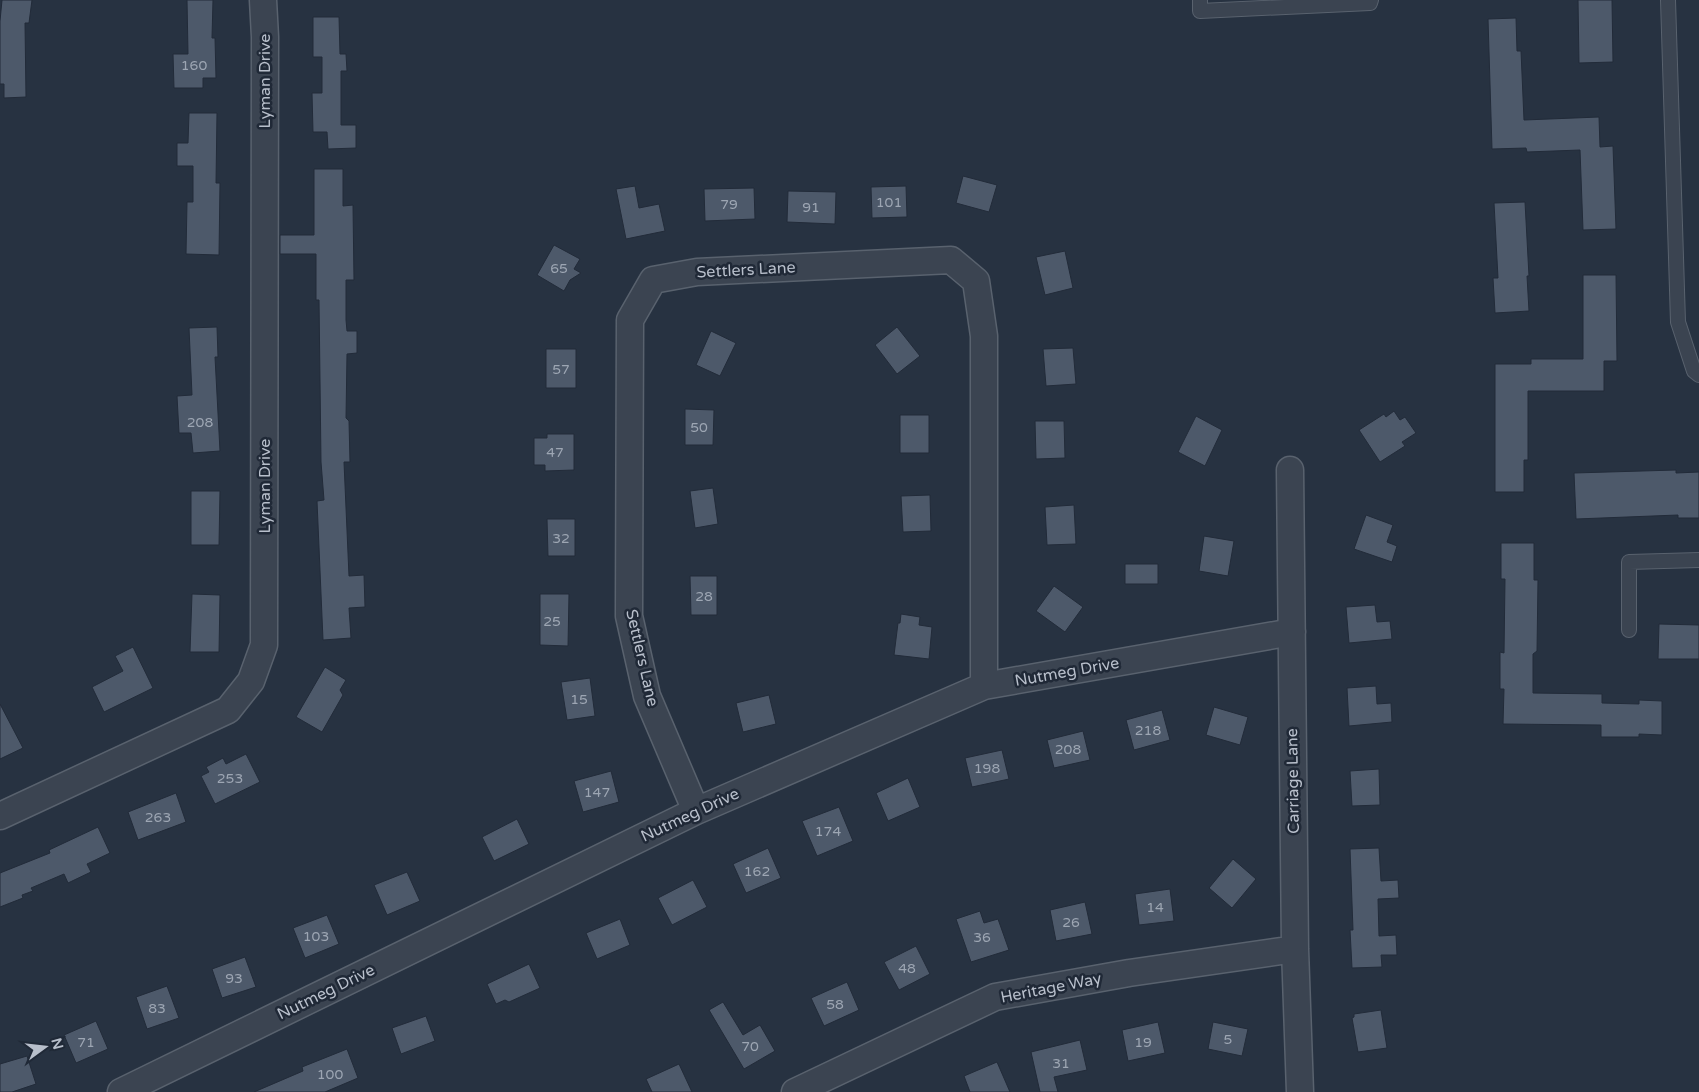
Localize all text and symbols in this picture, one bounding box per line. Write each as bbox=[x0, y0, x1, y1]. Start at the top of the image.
street label: Lyman Drive bbox=[255, 34, 275, 128]
house number: 160 bbox=[181, 57, 207, 74]
house number: 101 bbox=[876, 194, 902, 211]
house number: 79 bbox=[720, 196, 738, 213]
house number: 91 bbox=[802, 199, 820, 216]
street label: Settlers Lane bbox=[696, 257, 796, 283]
house number: 65 bbox=[550, 260, 568, 277]
house number: 57 bbox=[552, 361, 570, 378]
house number: 208 bbox=[187, 414, 213, 431]
house number: 50 bbox=[690, 419, 708, 436]
street label: Lyman Drive bbox=[255, 439, 275, 533]
house number: 47 bbox=[546, 444, 564, 461]
house number: 32 bbox=[552, 530, 570, 547]
house number: 28 bbox=[695, 588, 713, 605]
street label: Settlers Lane bbox=[621, 607, 663, 709]
house number: 25 bbox=[543, 613, 561, 630]
street label: Nutmeg Drive bbox=[1013, 653, 1121, 691]
house number: 15 bbox=[570, 691, 588, 708]
house number: 218 bbox=[1135, 722, 1161, 739]
street label: Carriage Lane bbox=[1282, 728, 1304, 834]
house number: 208 bbox=[1055, 741, 1081, 758]
house number: 198 bbox=[974, 760, 1000, 777]
house number: 253 bbox=[217, 770, 243, 787]
house number: 147 bbox=[584, 784, 610, 801]
street label: Nutmeg Drive bbox=[638, 784, 742, 846]
house number: 263 bbox=[145, 809, 171, 826]
house number: 174 bbox=[815, 823, 841, 840]
house number: 162 bbox=[744, 863, 770, 880]
house number: 14 bbox=[1146, 899, 1164, 916]
house number: 26 bbox=[1062, 914, 1080, 931]
house number: 103 bbox=[303, 928, 329, 945]
house number: 36 bbox=[973, 929, 991, 946]
street label: Nutmeg Drive bbox=[274, 960, 378, 1024]
house number: 48 bbox=[898, 960, 916, 977]
street label: Heritage Way bbox=[999, 968, 1104, 1008]
house number: 93 bbox=[225, 970, 243, 987]
house number: 58 bbox=[826, 996, 844, 1013]
house number: 83 bbox=[148, 1000, 166, 1017]
north arrow bbox=[20, 1022, 70, 1072]
house number: 5 bbox=[1224, 1031, 1232, 1048]
house number: 71 bbox=[77, 1034, 95, 1051]
house number: 19 bbox=[1134, 1034, 1152, 1051]
text: N bbox=[47, 1036, 67, 1051]
house number: 70 bbox=[741, 1038, 759, 1055]
house number: 31 bbox=[1052, 1055, 1070, 1072]
house number: 100 bbox=[317, 1066, 343, 1083]

